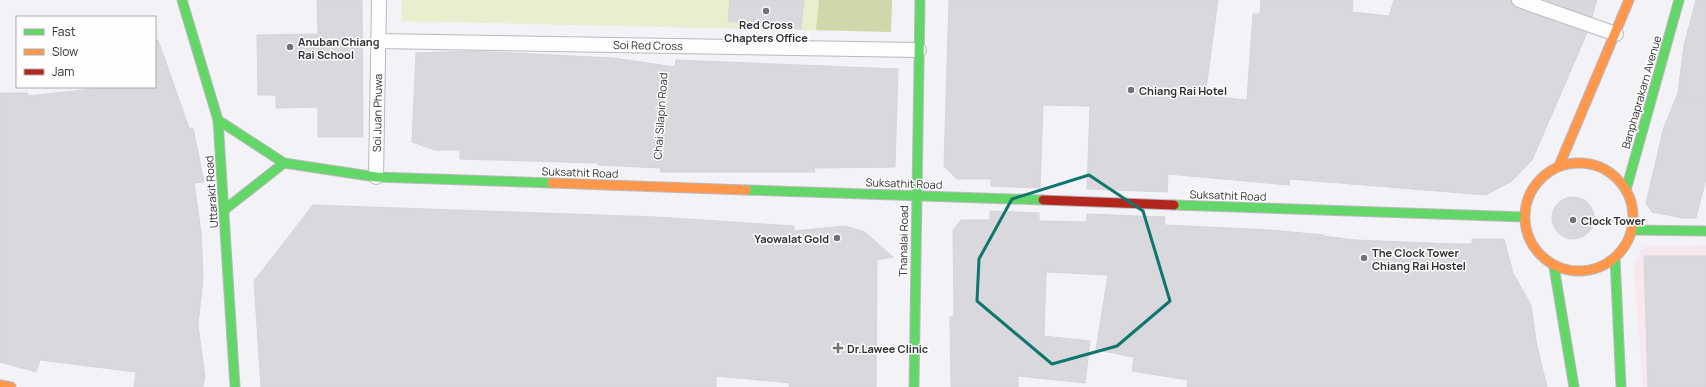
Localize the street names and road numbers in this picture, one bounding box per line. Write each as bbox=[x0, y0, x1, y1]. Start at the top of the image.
street label: Banphaprakarn Avenue bbox=[1618, 33, 1664, 150]
street label: Soi Red Cross bbox=[613, 37, 683, 53]
street label: Chai Silapin Road bbox=[649, 72, 671, 160]
street label: Soi Juan Phuwa bbox=[369, 74, 385, 152]
street label: Uttarakit Road bbox=[201, 155, 221, 229]
street label: Suksathit Road bbox=[541, 163, 619, 181]
street label: Suksathit Road bbox=[865, 174, 943, 192]
street label: Suksathit Road bbox=[1189, 186, 1267, 204]
street label: Thanalai Road bbox=[895, 205, 911, 277]

